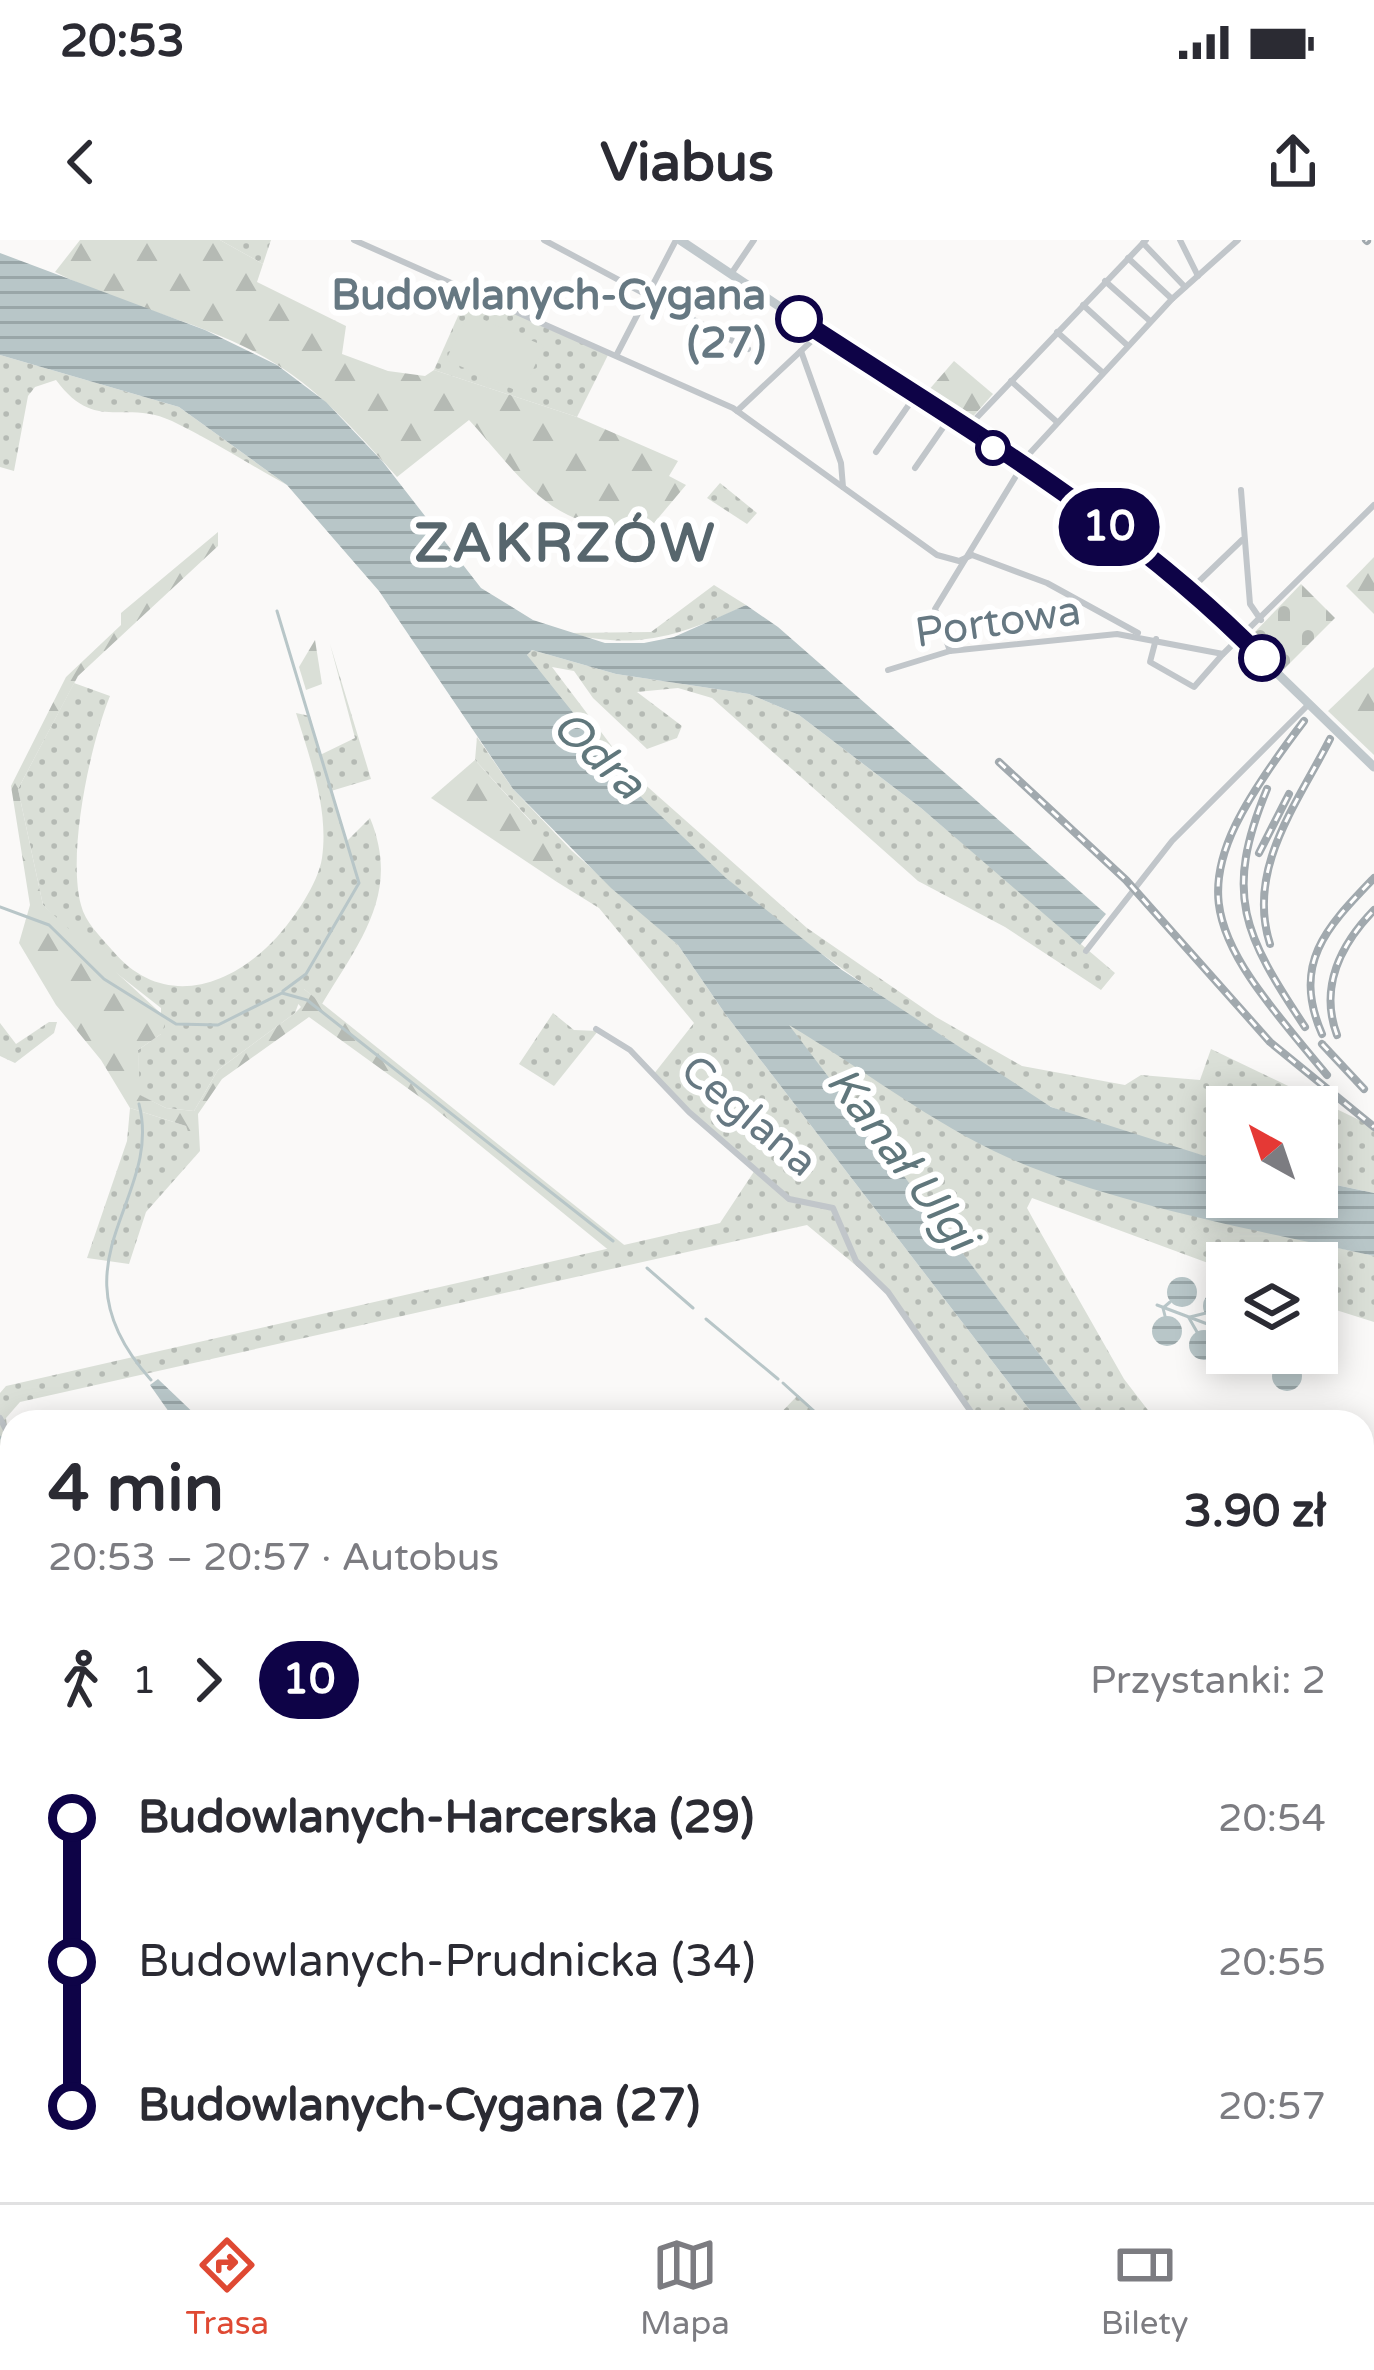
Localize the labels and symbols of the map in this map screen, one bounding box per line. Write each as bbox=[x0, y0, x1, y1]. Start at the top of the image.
place label: Budowlanych-Cygana (27) bbox=[331, 270, 766, 369]
marker: Budowlanych-Cygana (27) bbox=[777, 297, 821, 341]
unlabelled marker bbox=[977, 432, 1009, 464]
line badge: 10 bbox=[1055, 488, 1163, 566]
district label: ZAKRZÓW bbox=[414, 511, 718, 576]
street label: Portowa bbox=[912, 585, 1084, 659]
unlabelled marker bbox=[1240, 636, 1284, 680]
water label: Odra bbox=[541, 699, 657, 812]
street label: Ceglana bbox=[671, 1044, 827, 1188]
water label: Kanał Ulgi bbox=[814, 1057, 990, 1265]
north arrow bbox=[1206, 1086, 1338, 1218]

